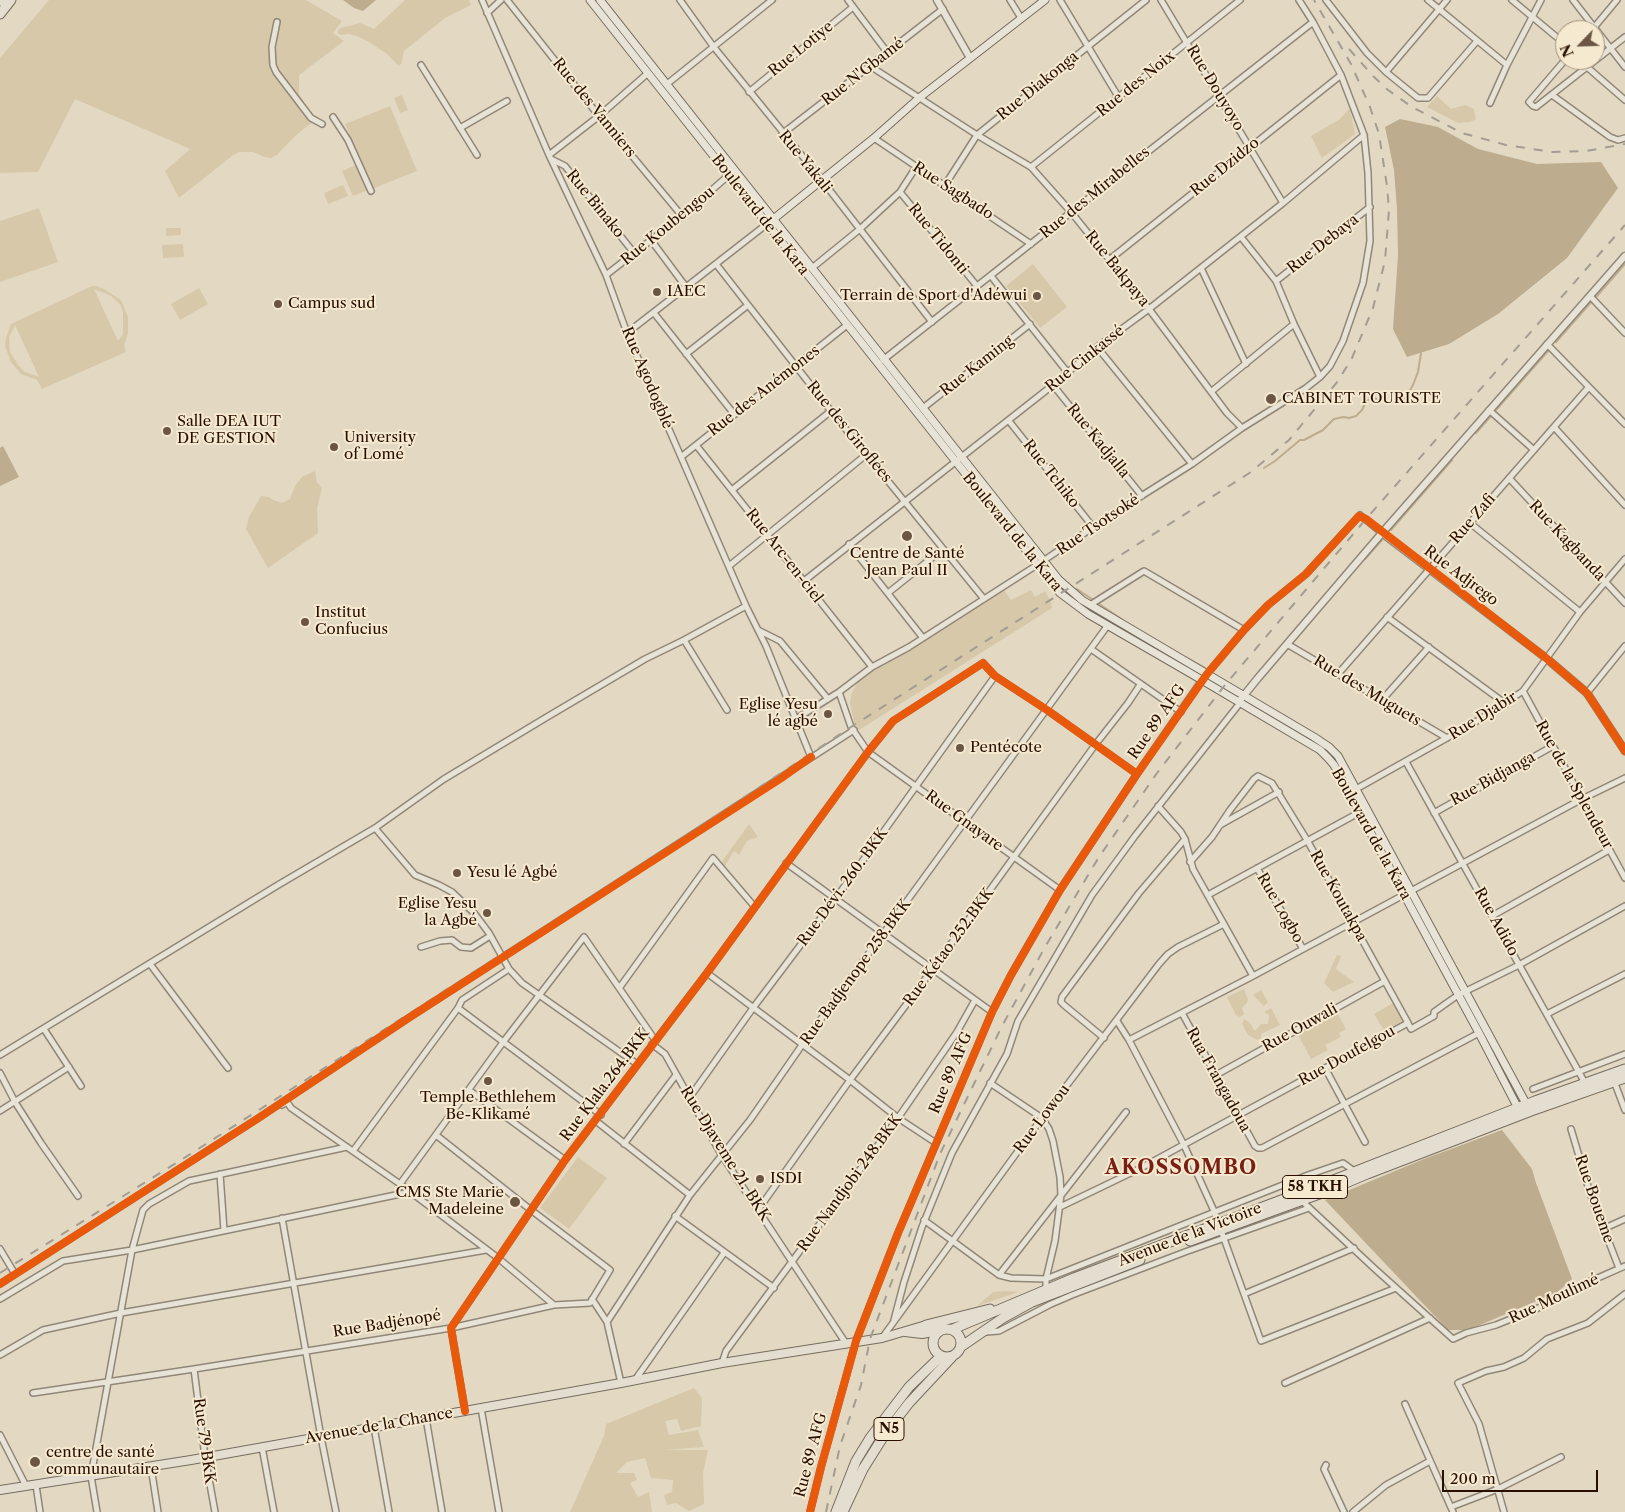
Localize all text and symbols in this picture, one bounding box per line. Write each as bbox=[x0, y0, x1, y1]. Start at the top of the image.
street label: Rue Lotiye bbox=[765, 18, 837, 80]
north arrow bbox=[1555, 20, 1605, 70]
street label: Rue N'Gbamé bbox=[818, 34, 908, 110]
text: N bbox=[1557, 41, 1578, 60]
street label: Rue Douyoyo bbox=[1182, 42, 1248, 134]
street label: Rue des Noix bbox=[1093, 47, 1179, 121]
street label: Rue Diakonga bbox=[994, 48, 1082, 124]
street label: Rue des Vanniers bbox=[548, 55, 640, 161]
street label: Rue Yakali bbox=[774, 127, 836, 197]
street label: Rue Dzidzo bbox=[1187, 134, 1263, 200]
street label: Rue des Mirabelles bbox=[1037, 143, 1153, 243]
street label: Boulevard de la Kara bbox=[707, 151, 813, 279]
street label: Rue Sagbado bbox=[909, 158, 997, 224]
street label: Rue Binako bbox=[562, 166, 628, 242]
street label: Rue Koubengou bbox=[618, 183, 718, 269]
street label: Rue Tidonti bbox=[904, 200, 972, 278]
street label: Rue Debaya bbox=[1284, 211, 1362, 277]
street label: Rue Bakpaya bbox=[1081, 227, 1153, 311]
place label: IAEC bbox=[667, 283, 706, 301]
marker: IAEC bbox=[651, 286, 663, 298]
place label: Terrain de Sport d'Adéwui bbox=[840, 287, 1027, 305]
marker: Terrain de Sport d'Adéwui bbox=[1031, 290, 1043, 302]
place label: Campus sud bbox=[288, 295, 375, 313]
marker: Campus sud bbox=[272, 298, 284, 310]
street label: Rue Cinkassé bbox=[1042, 322, 1128, 396]
street label: Rue Agodogblé bbox=[617, 324, 677, 432]
street label: Rue Kaming bbox=[937, 332, 1017, 400]
street label: Rue des Anémones bbox=[704, 342, 824, 440]
street label: Rue des Giroflées bbox=[803, 378, 895, 486]
place label: CABINET TOURISTE bbox=[1282, 390, 1441, 408]
marker: CABINET TOURISTE bbox=[1264, 392, 1278, 406]
street label: Rue Kadjalla bbox=[1063, 400, 1133, 482]
place label: Salle DEA IUT DE GESTION bbox=[177, 413, 281, 448]
marker: Salle DEA IUT DE GESTION bbox=[161, 425, 173, 437]
place label: University of Lomé bbox=[344, 429, 416, 464]
street label: Rue Tchiko bbox=[1019, 436, 1083, 512]
marker: University of Lomé bbox=[328, 441, 340, 453]
street label: Boulevard de la Kara bbox=[958, 469, 1066, 595]
street label: Rue Zafi bbox=[1446, 490, 1500, 548]
street label: Rue Tsotsoké bbox=[1053, 491, 1143, 559]
street label: Rue Kagbanda bbox=[1525, 497, 1609, 585]
street label: Rue Arc-en-ciel bbox=[742, 505, 826, 607]
marker: Centre de Santé Jean Paul II bbox=[900, 529, 914, 543]
street label: Rue Adjrego bbox=[1420, 542, 1502, 610]
place label: Centre de Santé Jean Paul II bbox=[850, 545, 964, 580]
place label: Institut Confucius bbox=[315, 604, 388, 639]
marker: Institut Confucius bbox=[299, 616, 311, 628]
street label: Rue des Muguets bbox=[1310, 652, 1424, 730]
street label: Rue 89 AFG bbox=[1125, 681, 1189, 763]
street label: Rue Djabir bbox=[1446, 688, 1520, 744]
place label: Eglise Yesu lé agbé bbox=[739, 696, 818, 731]
marker: Eglise Yesu lé agbé bbox=[822, 708, 834, 720]
street label: Rue de la Splendeur bbox=[1531, 718, 1617, 852]
place label: Pentécote bbox=[970, 739, 1042, 757]
marker: Pentécote bbox=[954, 742, 966, 754]
street label: Rue Bidjanga bbox=[1448, 748, 1538, 810]
street label: Boulevard de la Kara bbox=[1327, 765, 1415, 903]
street label: Rue Gnayare bbox=[922, 787, 1006, 855]
street label: Rue Dévi. 260. BKK bbox=[794, 824, 892, 950]
street label: Rue Koutakpa bbox=[1306, 847, 1370, 945]
place label: Yesu lé Agbé bbox=[467, 864, 557, 882]
marker: Yesu lé Agbé bbox=[451, 867, 463, 879]
street label: Rue Logbo bbox=[1253, 870, 1307, 946]
street label: Rue Kétao 252.BKK bbox=[900, 884, 998, 1010]
street label: Rue Adido bbox=[1470, 885, 1522, 959]
place label: Eglise Yesu la Agbé bbox=[398, 895, 477, 930]
street label: Rue Badjenope 258.BKK bbox=[797, 895, 915, 1049]
marker: Eglise Yesu la Agbé bbox=[481, 907, 493, 919]
street label: Rue Ouwali bbox=[1259, 1000, 1341, 1056]
street label: Rue Doufelgou bbox=[1296, 1022, 1398, 1090]
street label: Rue Klala.264.BKK bbox=[557, 1025, 653, 1145]
street label: Rua Frangadoua bbox=[1182, 1025, 1254, 1135]
street label: Rue 89 AFG bbox=[926, 1029, 976, 1117]
marker: Temple Bethlehem Be-Klikamé bbox=[482, 1075, 494, 1087]
street label: Rue Lowou bbox=[1010, 1081, 1074, 1157]
street label: Rue Djaveme 21. BKK bbox=[676, 1083, 774, 1225]
place label: Temple Bethlehem Be-Klikamé bbox=[420, 1089, 556, 1124]
street label: Rue Nandjobi 248.BKK bbox=[794, 1111, 906, 1255]
street label: Rue Boueme bbox=[1570, 1152, 1618, 1246]
district label: AKOSSOMBO bbox=[1104, 1156, 1258, 1180]
place label: ISDI bbox=[770, 1170, 802, 1188]
marker: ISDI bbox=[754, 1173, 766, 1185]
road number: 58 TKH bbox=[1282, 1176, 1348, 1198]
place label: CMS Ste Marie Madeleine bbox=[395, 1184, 504, 1219]
marker: CMS Ste Marie Madeleine bbox=[508, 1195, 522, 1209]
street label: Avenue de la Victoire bbox=[1116, 1199, 1264, 1271]
street label: Rue Moulimé bbox=[1506, 1270, 1602, 1328]
street label: Rue Badjénopé bbox=[332, 1307, 442, 1341]
street label: Rue 79 BKK bbox=[189, 1397, 219, 1485]
street label: Avenue de la Chance bbox=[304, 1404, 454, 1448]
street label: Rue 89 AFG bbox=[791, 1411, 831, 1499]
road number: N5 bbox=[874, 1418, 904, 1440]
place label: centre de santé communautaire bbox=[46, 1444, 159, 1479]
marker: centre de santé communautaire bbox=[28, 1455, 42, 1469]
scale bar bbox=[1445, 1460, 1601, 1492]
text: 200 m bbox=[1450, 1469, 1496, 1488]

